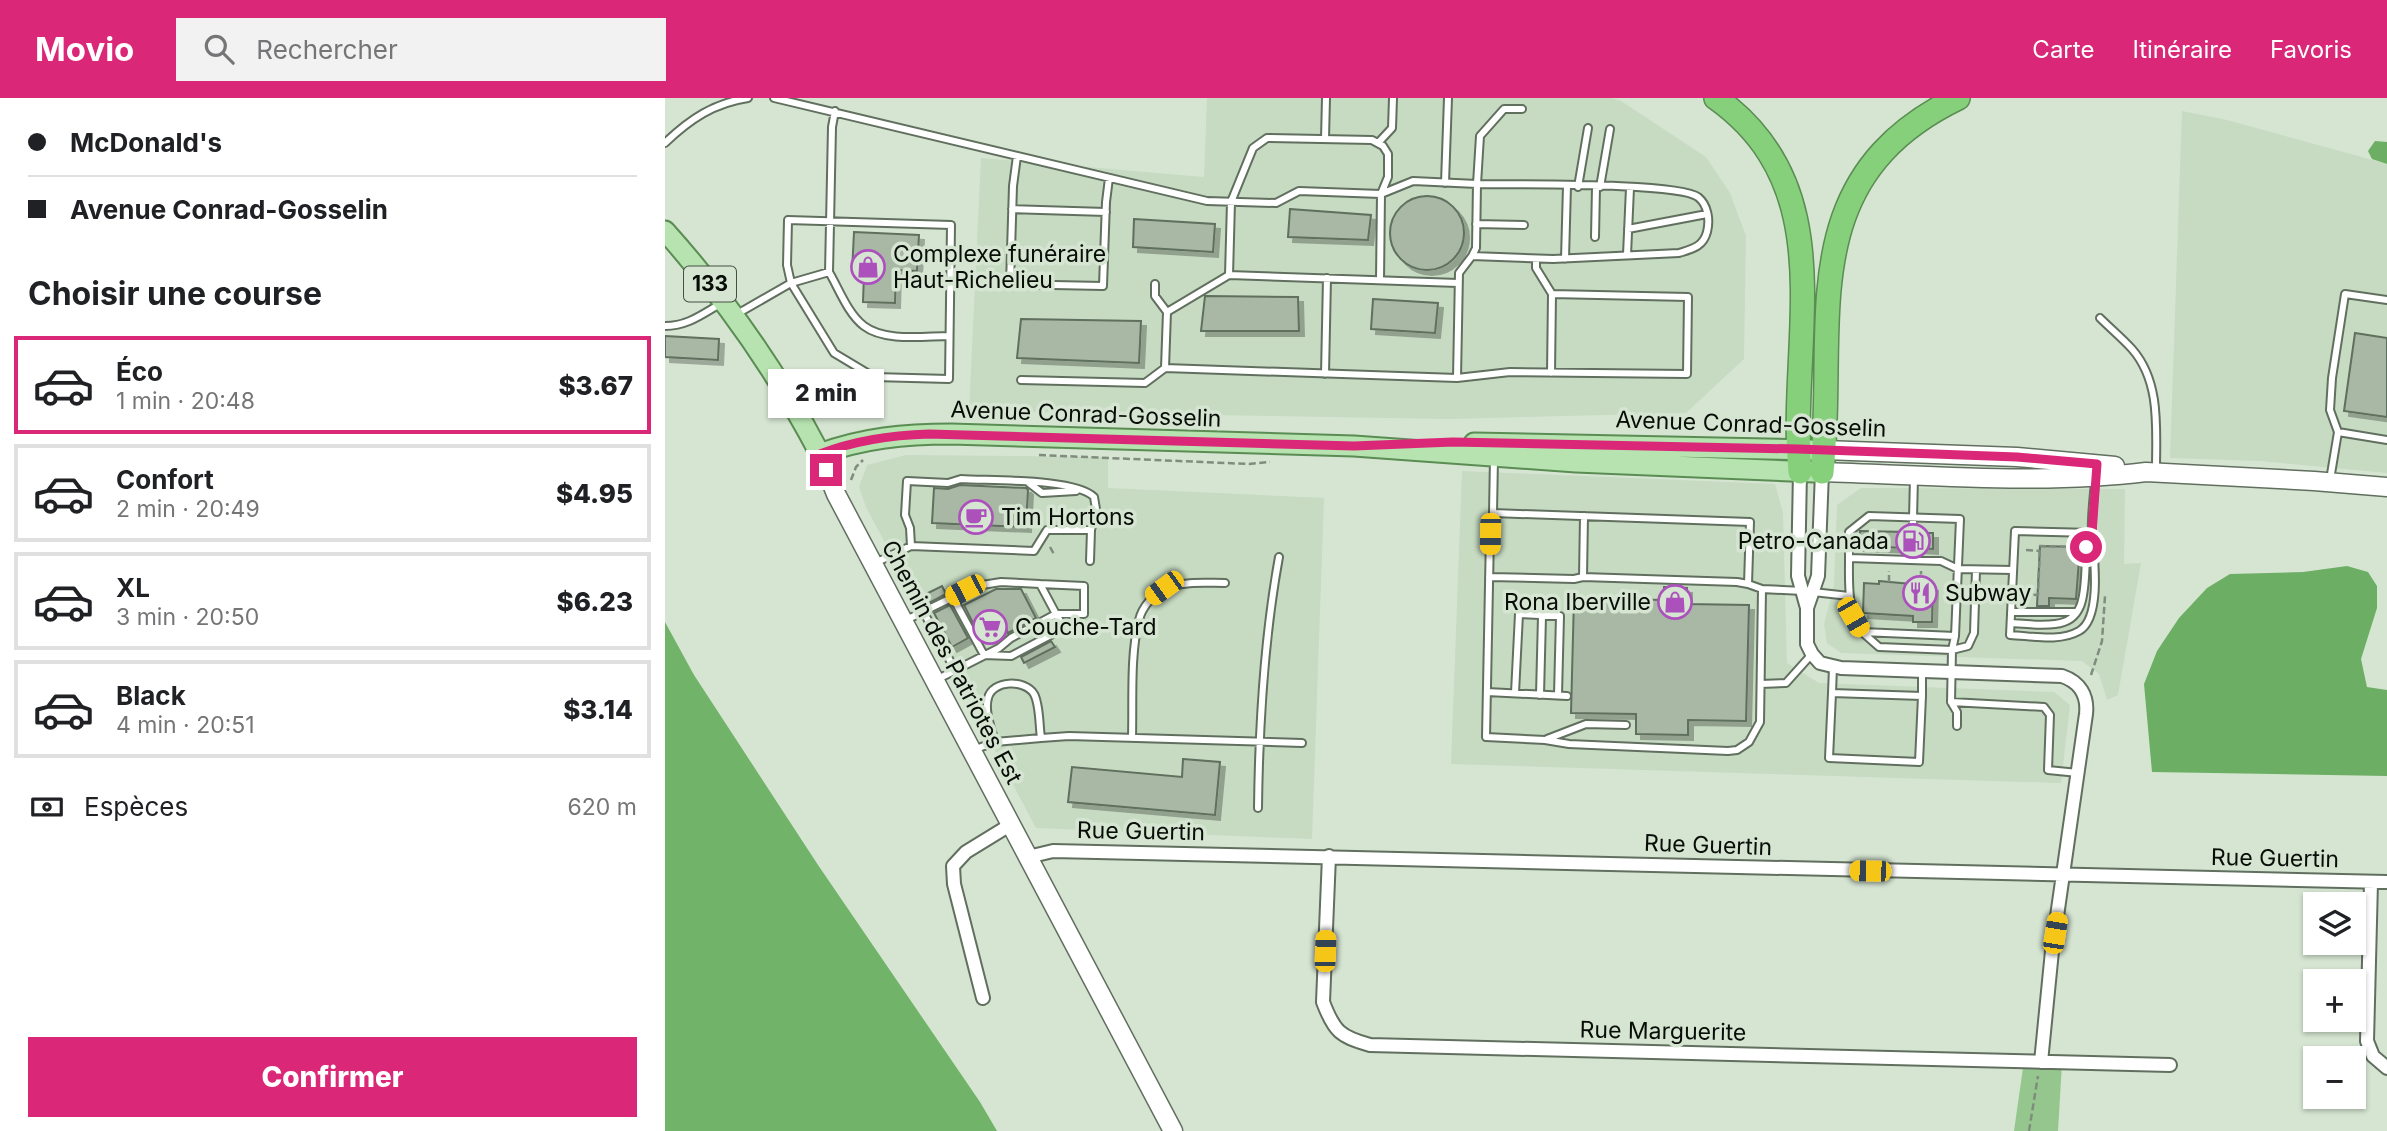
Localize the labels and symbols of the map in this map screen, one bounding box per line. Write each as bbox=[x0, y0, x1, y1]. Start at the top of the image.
place label: Complexe funéraire Haut-Richelieu bbox=[893, 240, 1106, 294]
shop icon: Complexe funéraire Haut-Richelieu bbox=[849, 248, 887, 286]
road number: 133 bbox=[684, 266, 736, 302]
callout: 2 min bbox=[768, 368, 884, 418]
street label: Avenue Conrad-Gosselin bbox=[950, 395, 1222, 433]
street label: Avenue Conrad-Gosselin bbox=[1615, 405, 1887, 443]
route end bbox=[810, 454, 842, 486]
cafe icon: Tim Hortons bbox=[957, 498, 995, 536]
place label: Tim Hortons bbox=[1001, 503, 1135, 531]
car bbox=[1480, 513, 1501, 555]
fuel station icon: Petro-Canada bbox=[1894, 522, 1932, 560]
place label: Petro-Canada bbox=[1738, 527, 1889, 555]
route start bbox=[2070, 531, 2102, 563]
street label: Chemin des Patriotes Est bbox=[876, 535, 1028, 789]
car bbox=[1141, 567, 1188, 609]
car bbox=[942, 571, 989, 609]
restaurant icon: Subway bbox=[1901, 574, 1939, 612]
place label: Subway bbox=[1945, 579, 2031, 607]
shop icon: Rona Iberville bbox=[1656, 583, 1694, 621]
place label: Rona Iberville bbox=[1504, 588, 1651, 616]
car bbox=[1834, 594, 1873, 640]
supermarket icon: Couche-Tard bbox=[971, 608, 1009, 646]
place label: Couche-Tard bbox=[1015, 613, 1157, 641]
street label: Rue Guertin bbox=[1077, 816, 1205, 846]
street label: Rue Guertin bbox=[1643, 829, 1773, 861]
street label: Rue Guertin bbox=[2211, 843, 2339, 873]
car bbox=[1849, 860, 1892, 882]
car bbox=[2042, 911, 2069, 955]
car bbox=[1314, 930, 1337, 972]
street label: Rue Marguerite bbox=[1579, 1016, 1747, 1046]

